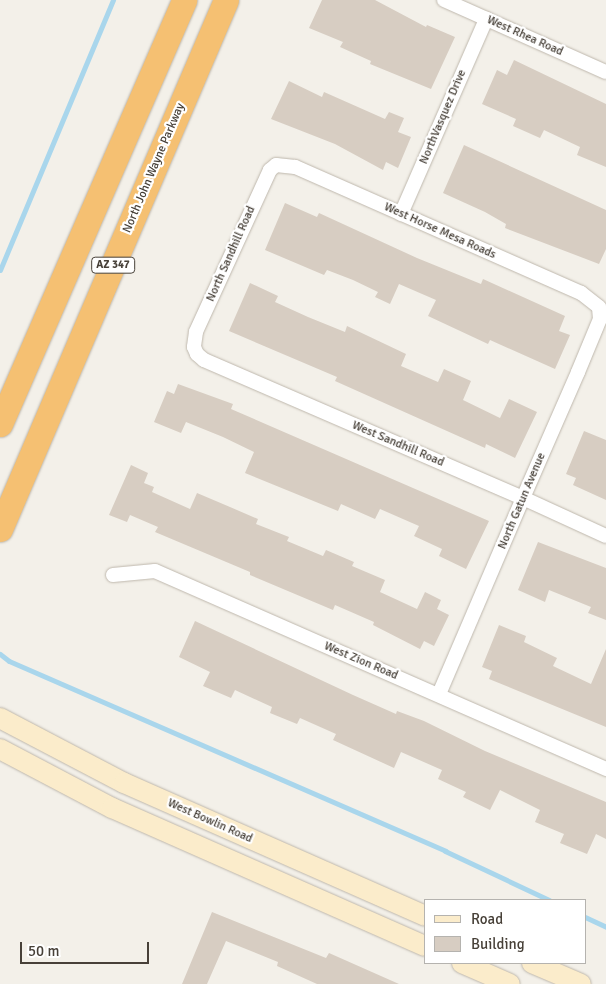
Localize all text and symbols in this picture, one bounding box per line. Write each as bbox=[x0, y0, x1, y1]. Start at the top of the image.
street label: West Rhea Road bbox=[485, 13, 565, 59]
street label: NorthVasquez Drive bbox=[417, 68, 469, 166]
street label: North John Wayne Parkway bbox=[120, 101, 188, 235]
street label: West Horse Mesa Roads bbox=[382, 200, 498, 262]
street label: North Sandhill Road bbox=[203, 204, 259, 304]
road number: AZ 347 bbox=[90, 256, 136, 274]
street label: West Sandhill Road bbox=[350, 418, 446, 470]
street label: North Gatun Avenue bbox=[495, 451, 549, 551]
street label: West Zion Road bbox=[322, 639, 400, 683]
street label: West Bowlin Road bbox=[165, 796, 255, 846]
legend bbox=[424, 899, 586, 964]
text: Road bbox=[471, 910, 503, 928]
scale bar bbox=[22, 932, 151, 964]
text: Building bbox=[471, 935, 525, 953]
text: 50 m bbox=[28, 942, 59, 960]

